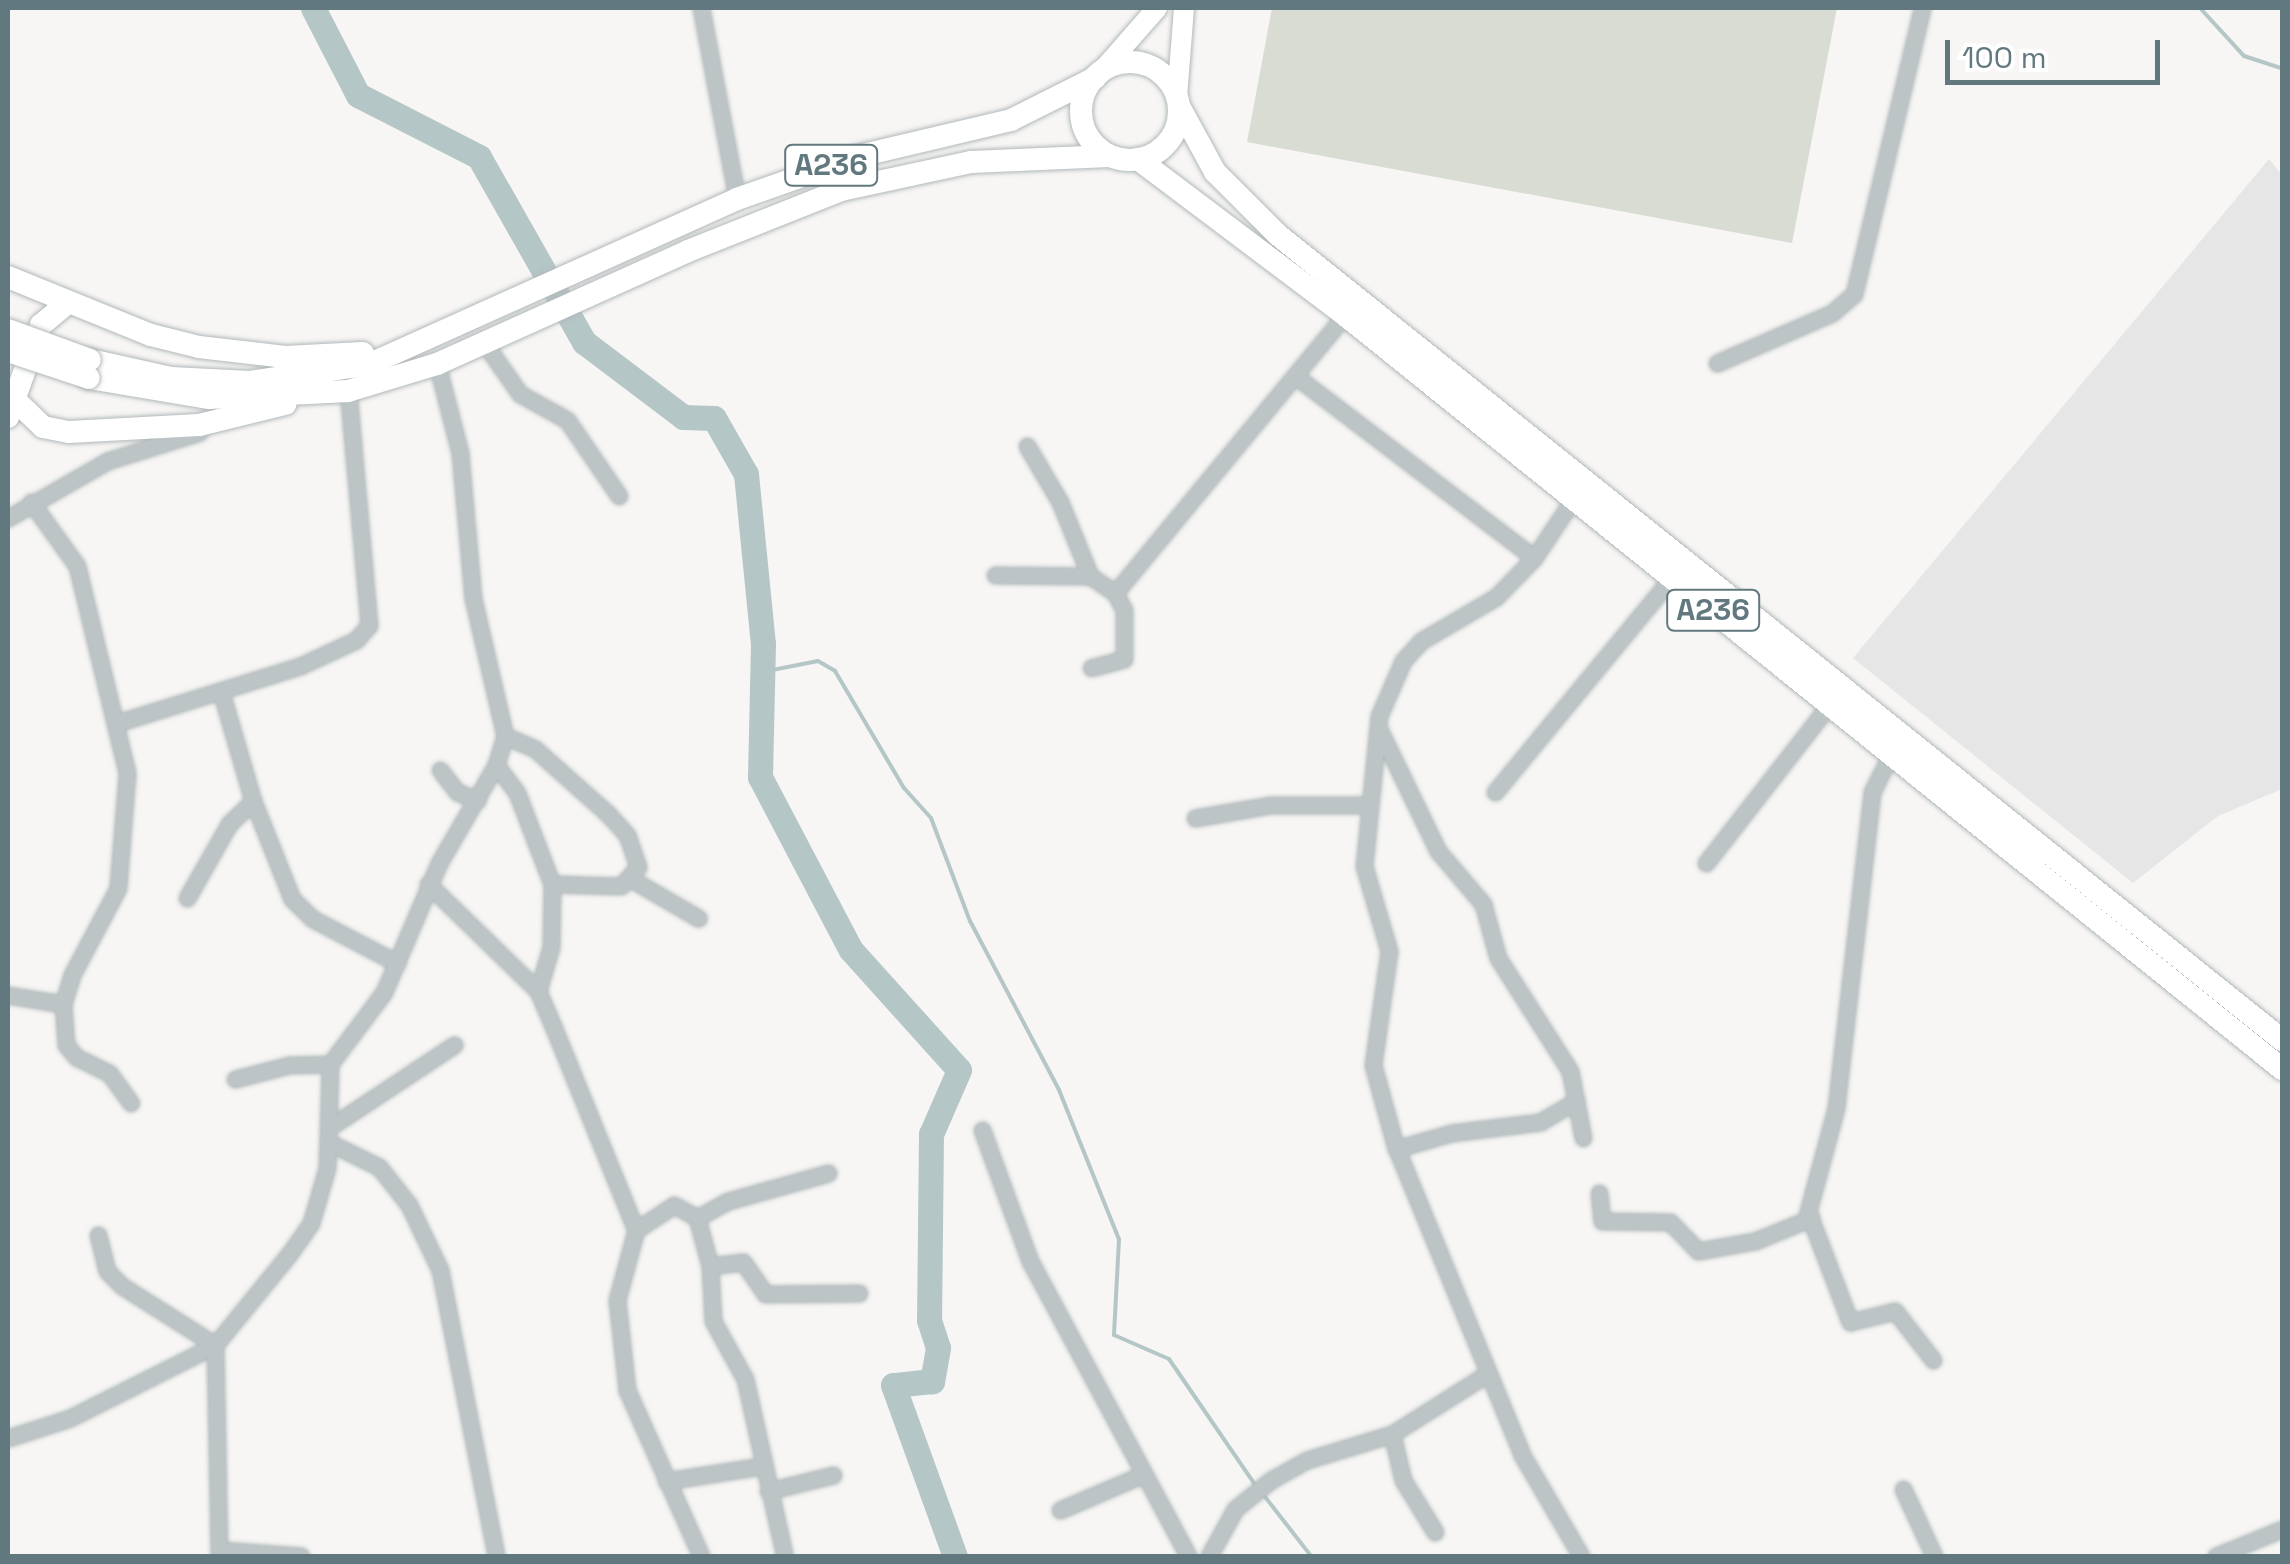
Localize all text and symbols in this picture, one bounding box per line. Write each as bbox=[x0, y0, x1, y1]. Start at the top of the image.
scale bar bbox=[1950, 20, 2165, 82]
text: 100 m bbox=[1962, 38, 2047, 77]
road number: A236 bbox=[784, 140, 878, 190]
road number: A236 bbox=[1666, 585, 1760, 635]

